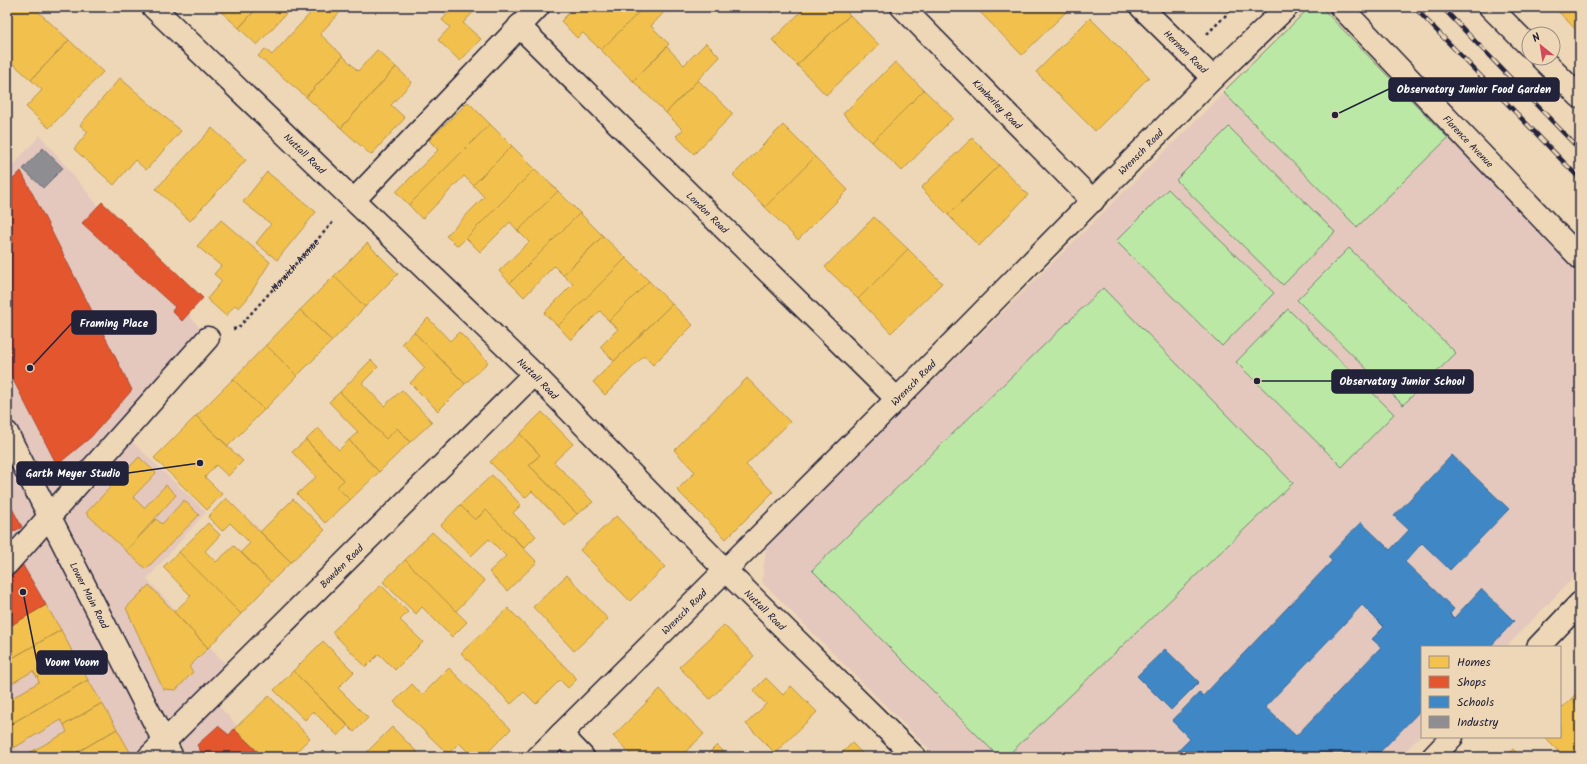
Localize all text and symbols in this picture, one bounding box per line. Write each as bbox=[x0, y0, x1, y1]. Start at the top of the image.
street label: Herman Road bbox=[1159, 26, 1212, 78]
north arrow bbox=[1521, 26, 1561, 66]
text: N bbox=[1529, 29, 1544, 48]
street label: Kimberley Road bbox=[968, 76, 1026, 134]
callout: Observatory Junior Food Garden bbox=[1389, 78, 1559, 101]
text: Observatory Junior Food Garden bbox=[1397, 81, 1551, 99]
street label: Florence Avenue bbox=[1439, 112, 1497, 172]
street label: Wrensch Road bbox=[1115, 125, 1168, 179]
street label: Nuttall Road bbox=[280, 130, 330, 179]
street label: London Road bbox=[682, 188, 733, 238]
street label: Norwich Avenue bbox=[267, 235, 324, 296]
callout: Framing Place bbox=[72, 311, 156, 334]
text: Framing Place bbox=[80, 315, 149, 333]
street label: Nuttall Road bbox=[513, 355, 562, 404]
street label: Wrensch Road bbox=[887, 356, 941, 410]
callout: Observatory Junior School bbox=[1332, 370, 1473, 393]
text: Observatory Junior School bbox=[1339, 373, 1465, 391]
callout: Garth Meyer Studio bbox=[17, 462, 128, 485]
text: Garth Meyer Studio bbox=[26, 465, 120, 483]
street label: Bowden Road bbox=[316, 540, 368, 592]
street label: Lower Main Road bbox=[65, 559, 113, 633]
street label: Wrensch Road bbox=[658, 585, 712, 639]
street label: Nuttall Road bbox=[740, 586, 790, 635]
legend bbox=[1421, 646, 1561, 738]
callout: Voom Voom bbox=[37, 651, 107, 674]
text: Homes bbox=[1457, 653, 1491, 672]
text: Voom Voom bbox=[45, 654, 99, 672]
text: Shops bbox=[1457, 673, 1486, 692]
text: Schools bbox=[1457, 693, 1494, 712]
text: Industry bbox=[1457, 713, 1499, 732]

